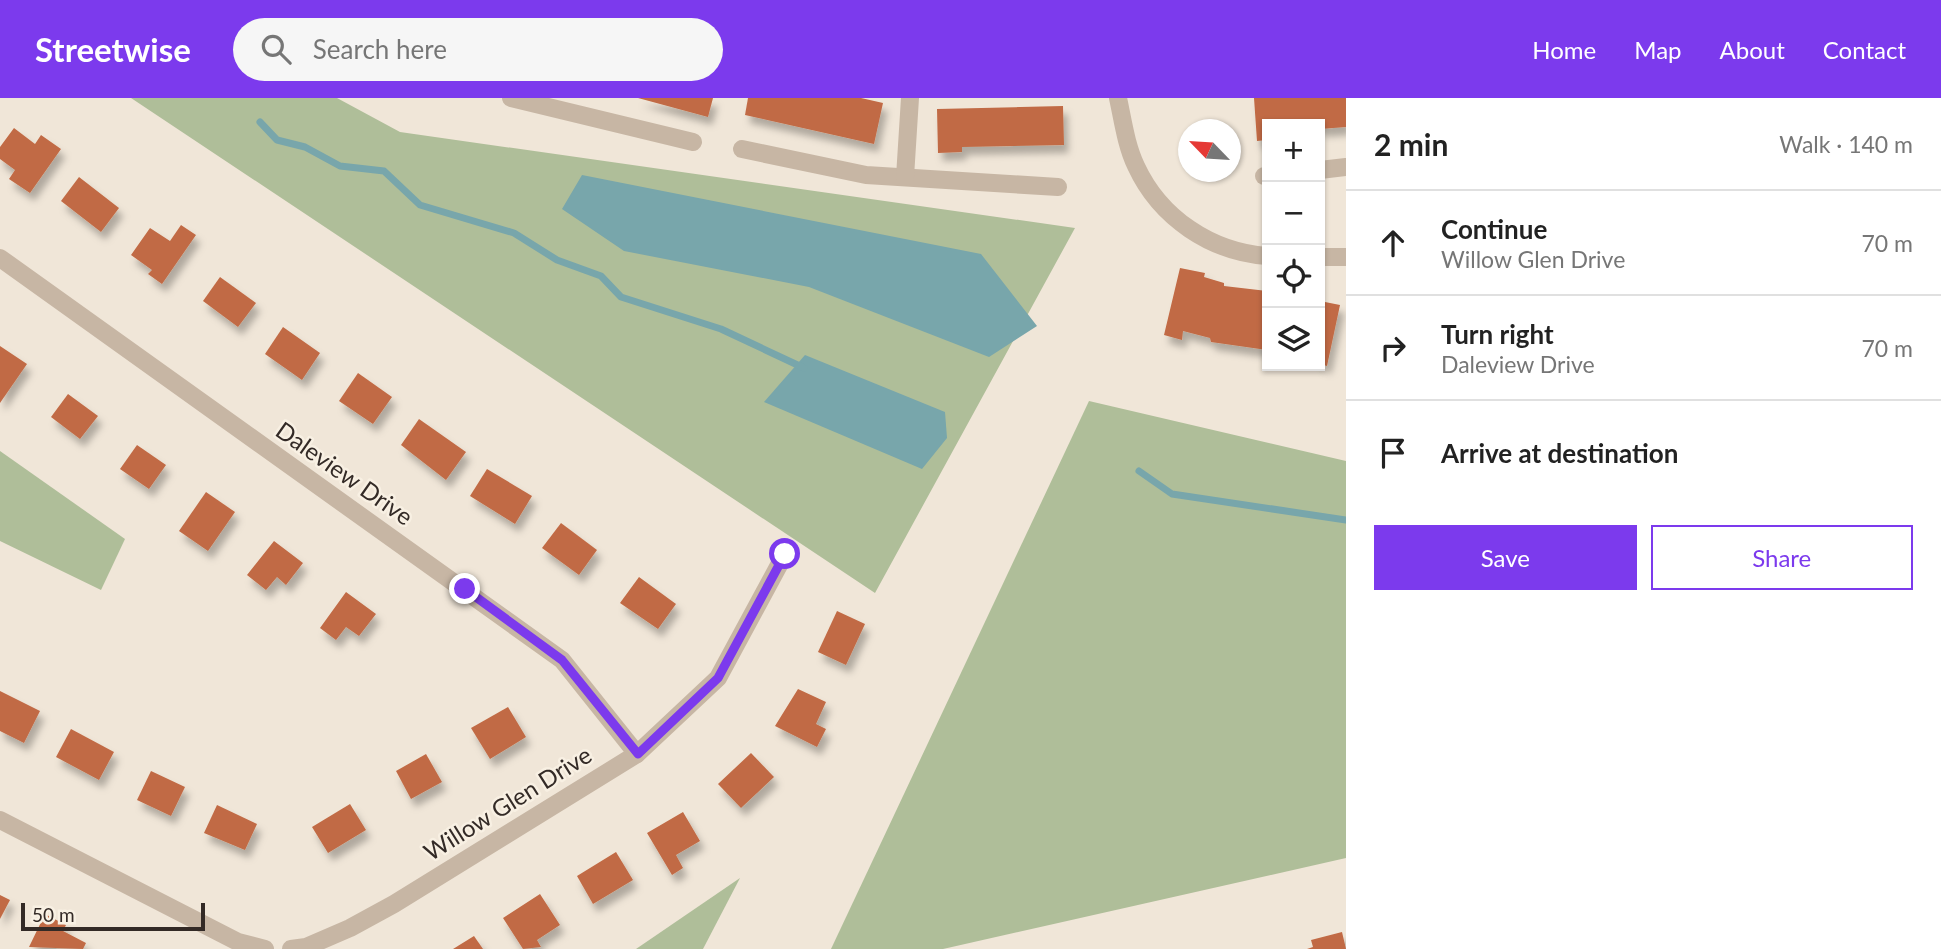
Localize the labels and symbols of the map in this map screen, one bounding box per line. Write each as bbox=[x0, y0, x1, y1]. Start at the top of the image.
north arrow bbox=[1178, 119, 1241, 182]
street label: Daleview Drive bbox=[271, 415, 419, 531]
route start bbox=[769, 538, 800, 569]
route end bbox=[449, 573, 480, 604]
street label: Willow Glen Drive bbox=[418, 739, 596, 866]
scale bar bbox=[21, 900, 205, 932]

